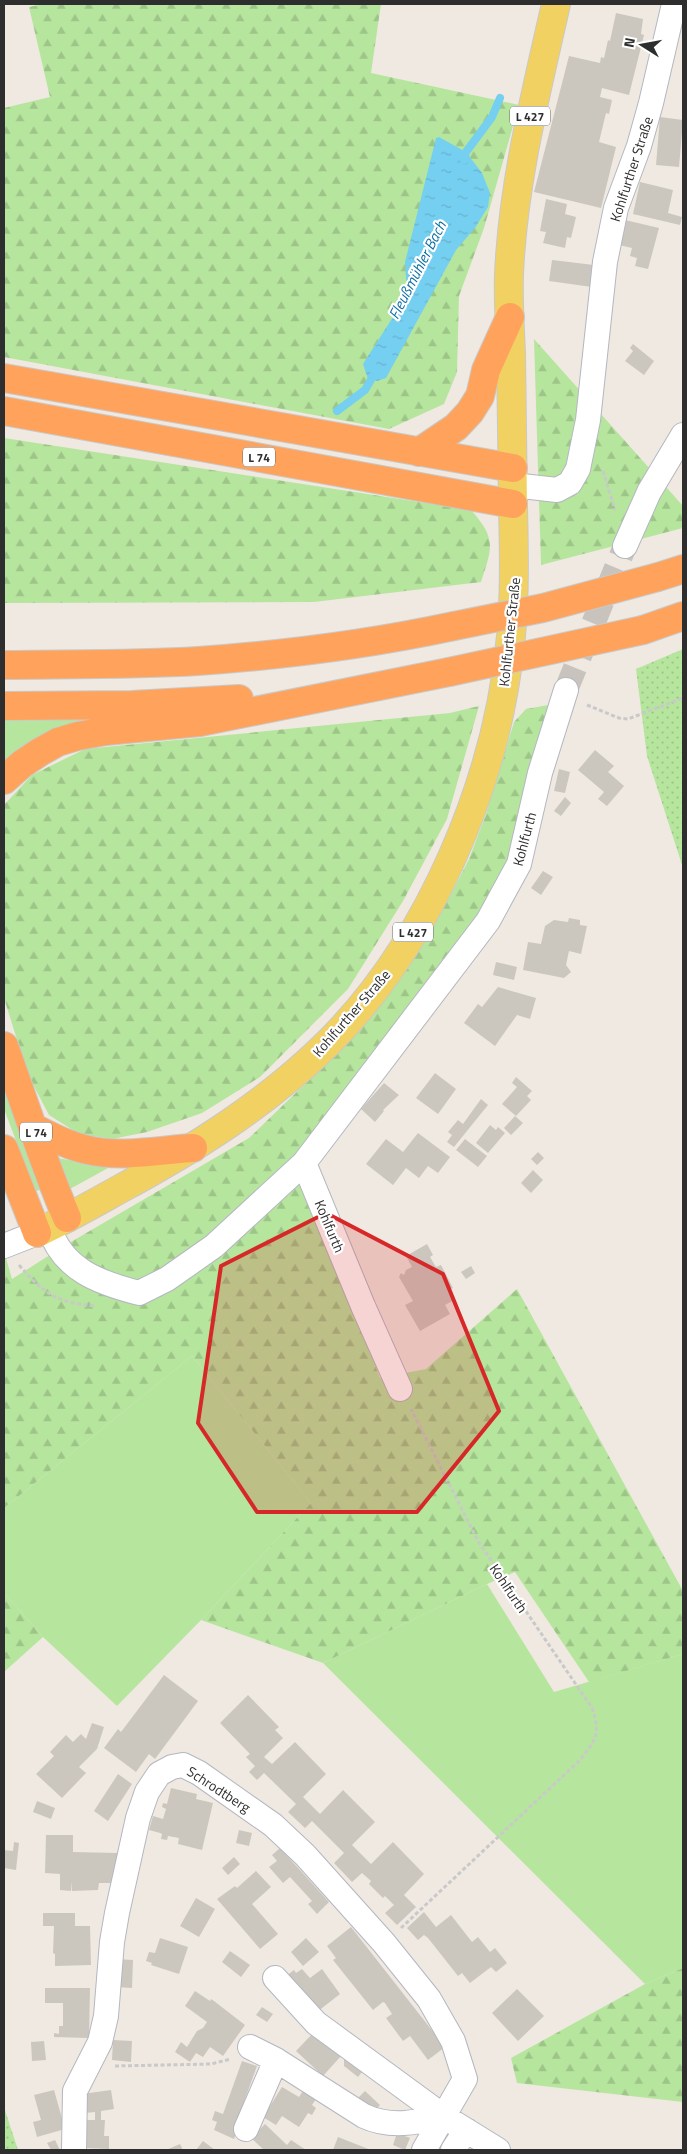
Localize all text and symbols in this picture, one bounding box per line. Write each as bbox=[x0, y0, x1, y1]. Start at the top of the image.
north arrow bbox=[617, 20, 667, 70]
text: N bbox=[618, 36, 640, 49]
road number: L 427 bbox=[510, 106, 550, 125]
street label: Kohlfurther Straße bbox=[604, 114, 658, 224]
water label: Fleußmühler Bach bbox=[382, 216, 452, 323]
road number: L 74 bbox=[243, 448, 275, 467]
street label: Kohlfurther Straße bbox=[493, 576, 525, 688]
street label: Kohlfurth bbox=[507, 810, 541, 868]
road number: L 427 bbox=[393, 922, 433, 942]
street label: Kohlfurther Straße bbox=[307, 965, 395, 1061]
road number: L 74 bbox=[20, 1122, 52, 1142]
street label: Kohlfurth bbox=[310, 1196, 350, 1256]
street label: Kohlfurth bbox=[485, 1559, 533, 1617]
street label: Schrodtberg bbox=[183, 1761, 255, 1817]

